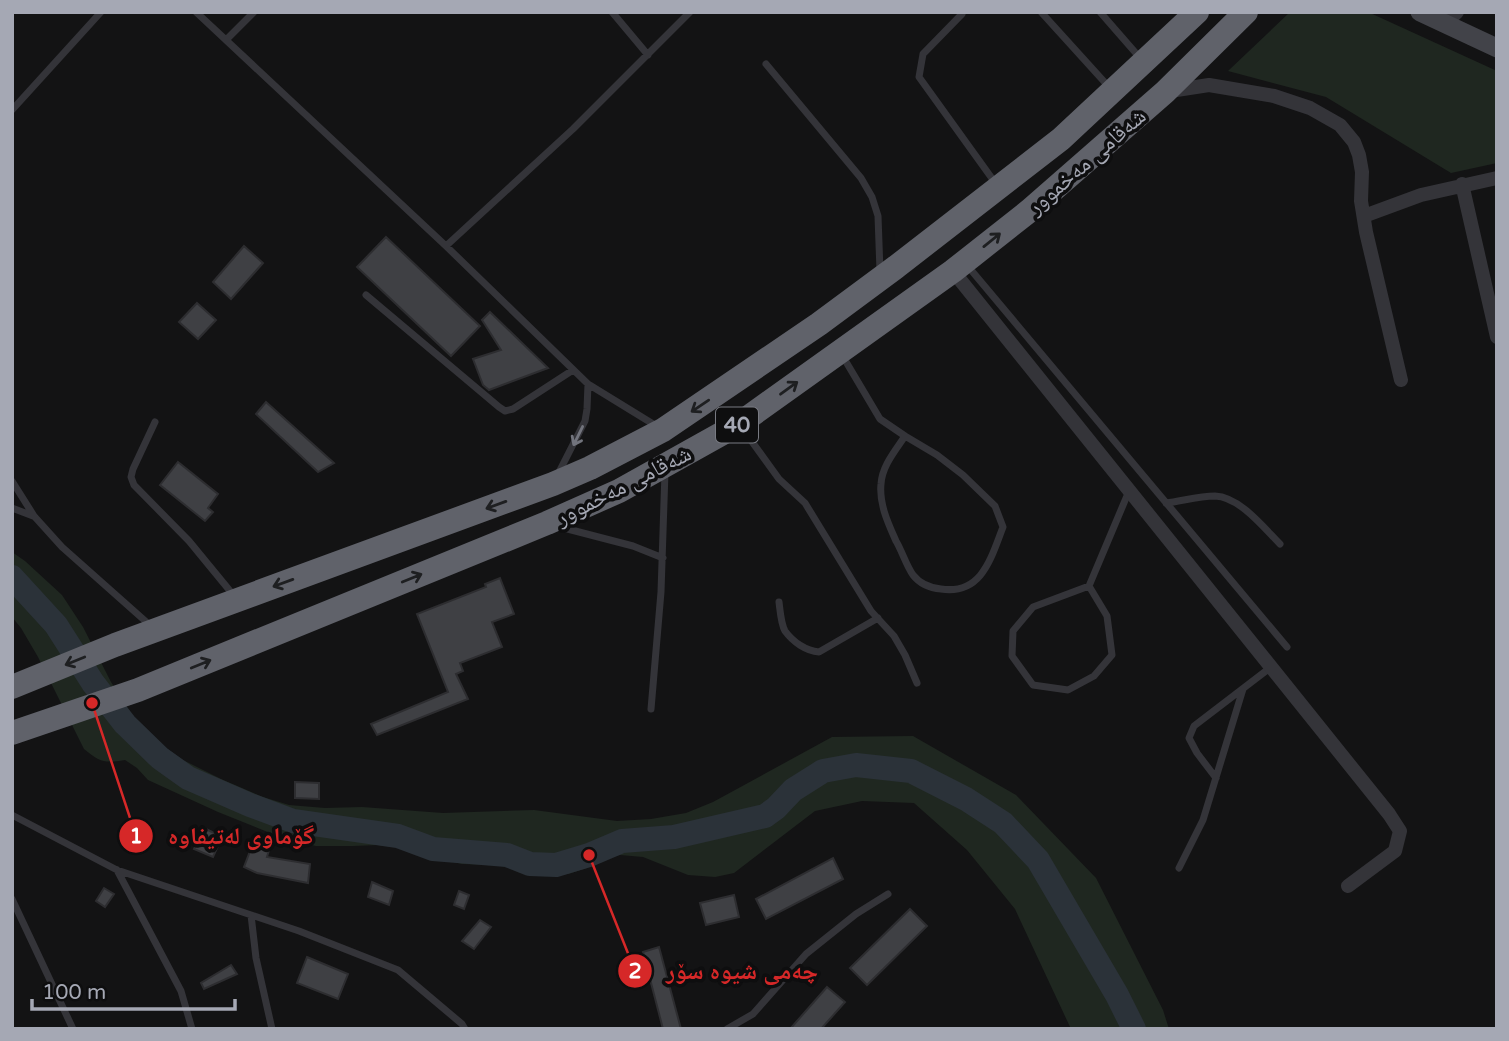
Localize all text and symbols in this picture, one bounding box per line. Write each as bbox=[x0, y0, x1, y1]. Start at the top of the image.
street label: شەقامی مەخموور bbox=[1021, 102, 1152, 222]
one-way arrow bbox=[983, 232, 1001, 247]
one-way arrow bbox=[779, 381, 798, 395]
one-way arrow bbox=[691, 399, 710, 413]
road number: 40 bbox=[716, 408, 758, 442]
one-way arrow bbox=[571, 425, 584, 446]
street label: شەقامی مەخموور bbox=[550, 440, 696, 533]
one-way arrow bbox=[486, 500, 508, 512]
one-way arrow bbox=[400, 571, 422, 584]
one-way arrow bbox=[272, 578, 294, 591]
one-way arrow bbox=[65, 656, 87, 669]
one-way arrow bbox=[190, 657, 211, 670]
callout: گۆماوی له‌تیفاوه‌ bbox=[119, 814, 328, 859]
text: گۆماوی له‌تیفاوه‌ bbox=[168, 822, 314, 851]
text: 1 bbox=[129, 824, 143, 849]
callout: چەمی شیوە سۆر bbox=[617, 949, 833, 994]
text: چەمی شیوە سۆر bbox=[665, 957, 818, 986]
text: 2 bbox=[628, 959, 642, 984]
scale bar bbox=[32, 968, 234, 1012]
text: 100 m bbox=[42, 980, 106, 1005]

